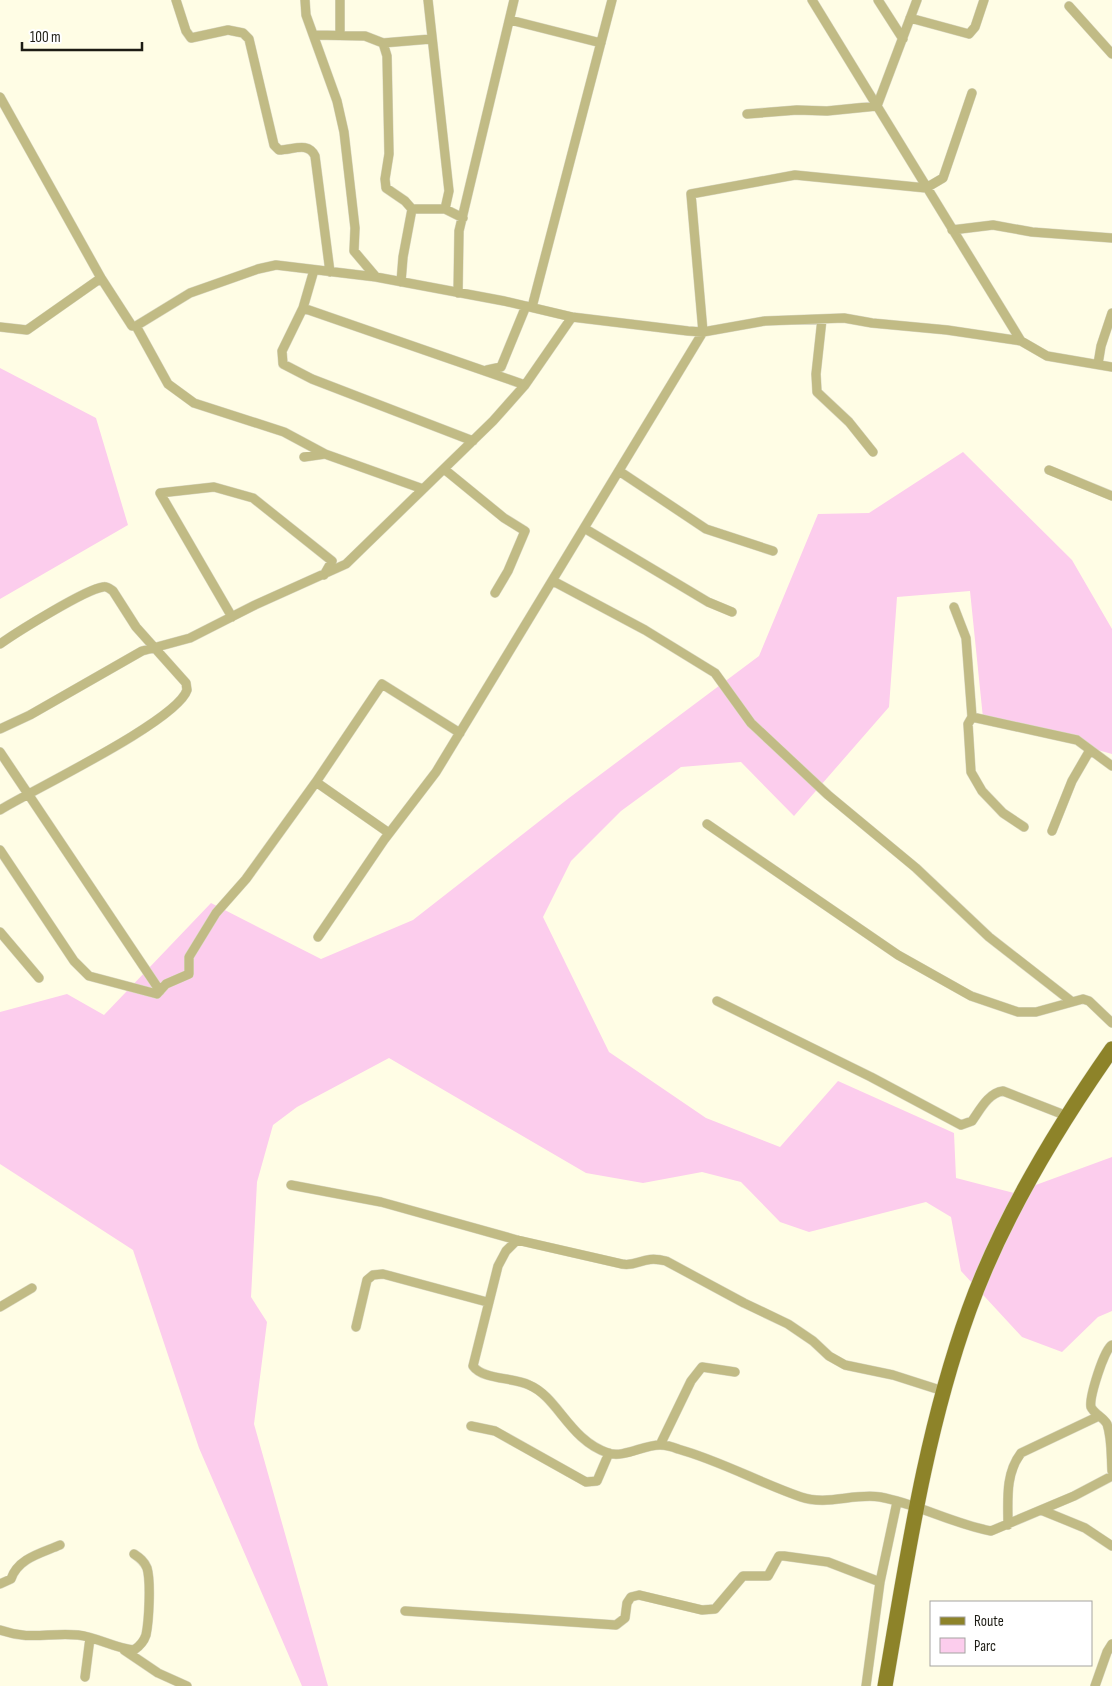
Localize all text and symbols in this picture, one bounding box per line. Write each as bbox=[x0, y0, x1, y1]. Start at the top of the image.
scale bar bbox=[22, 20, 142, 52]
text: 100 m bbox=[30, 28, 61, 47]
legend bbox=[930, 1601, 1092, 1666]
text: Route bbox=[974, 1612, 1004, 1631]
text: Parc bbox=[974, 1637, 996, 1656]

